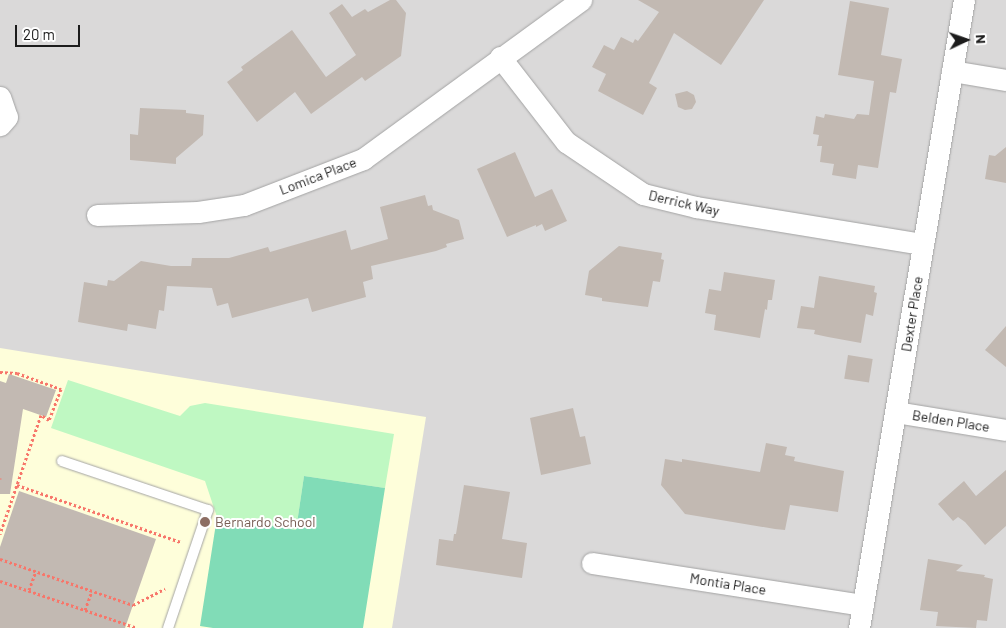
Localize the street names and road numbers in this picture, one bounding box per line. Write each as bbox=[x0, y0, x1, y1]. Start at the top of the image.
street label: Lomica Place bbox=[277, 154, 359, 198]
street label: Derrick Way bbox=[647, 187, 721, 219]
street label: Dexter Place bbox=[898, 275, 926, 353]
street label: Belden Place bbox=[911, 407, 991, 435]
street label: Montia Place bbox=[689, 570, 767, 598]

